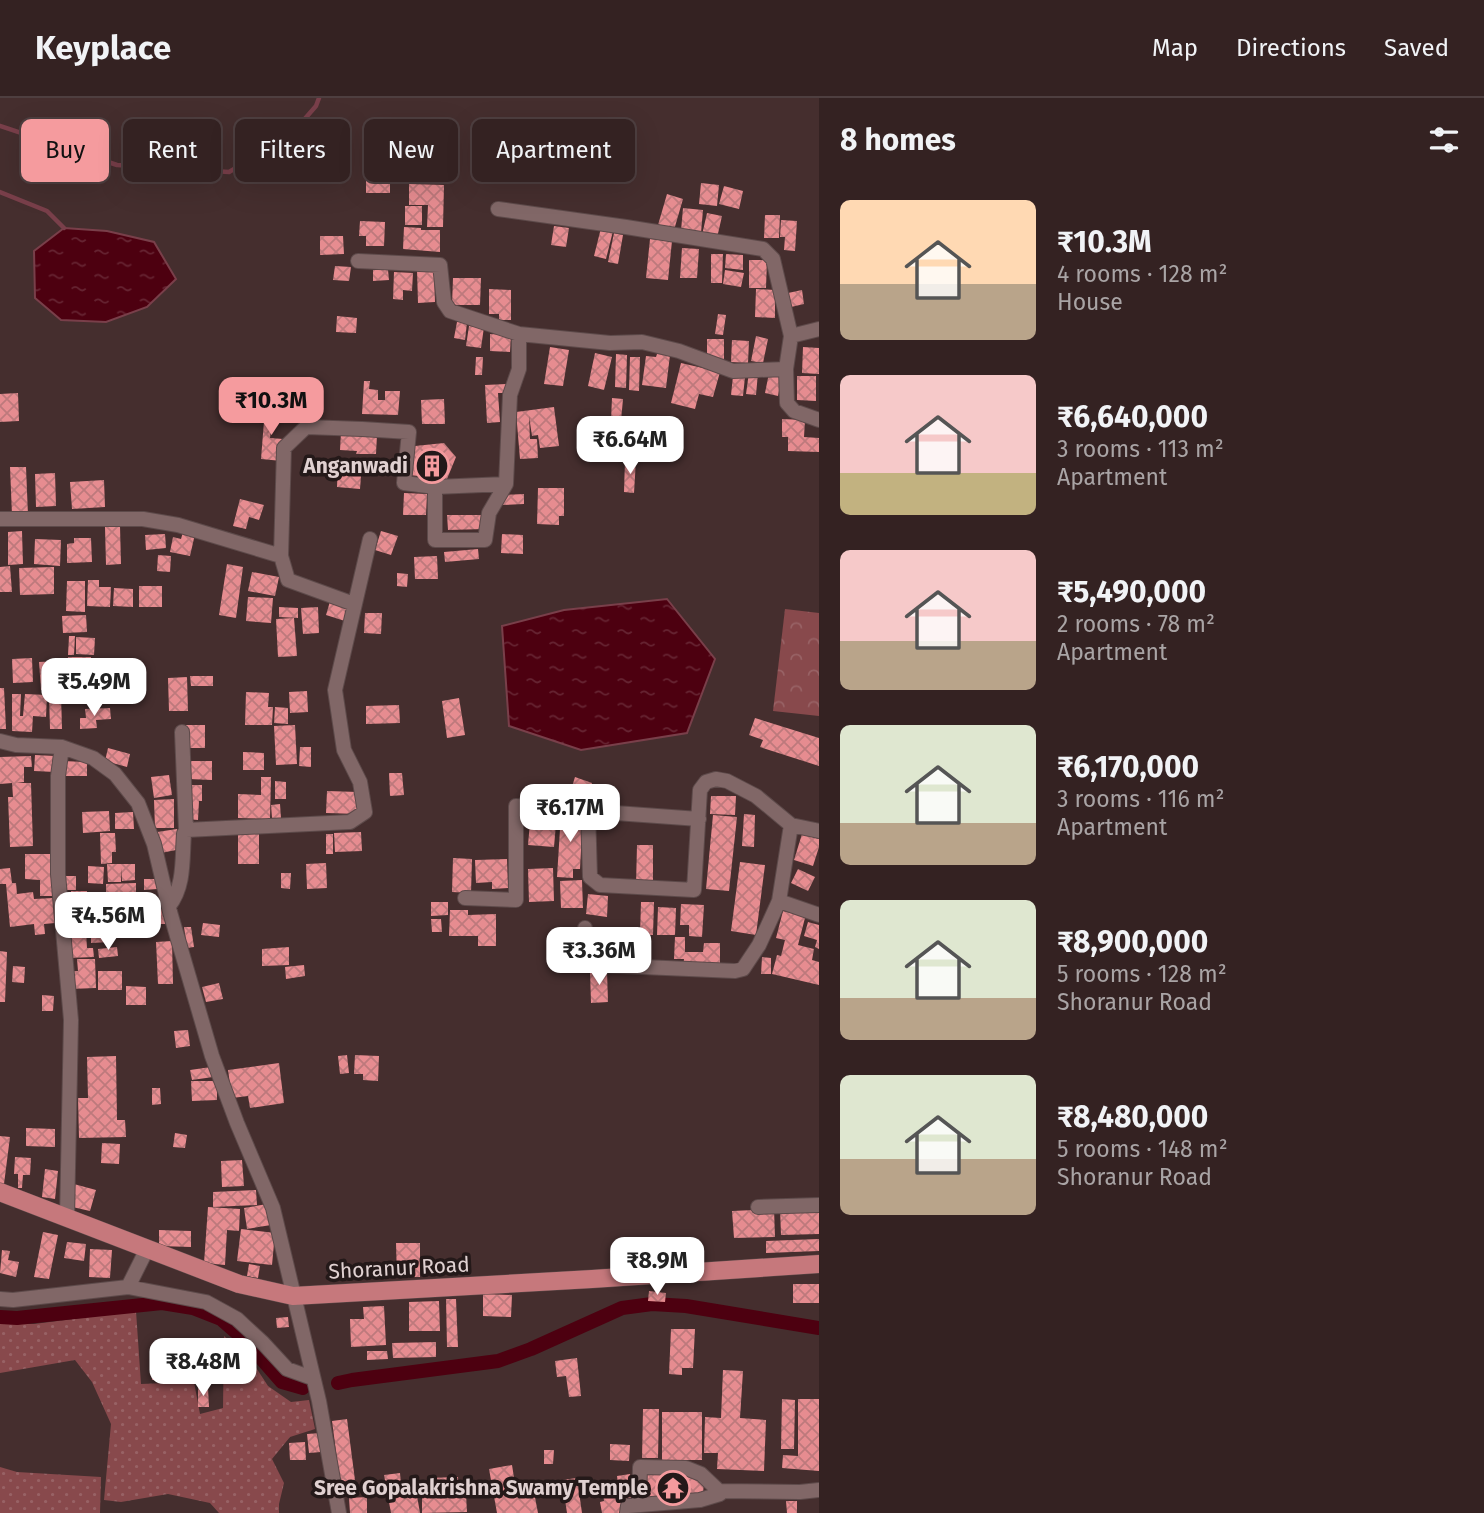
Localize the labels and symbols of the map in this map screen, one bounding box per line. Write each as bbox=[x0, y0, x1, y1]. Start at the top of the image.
pin: ₹10.3M bbox=[214, 378, 328, 437]
pin: ₹6.64M bbox=[573, 416, 687, 476]
building icon: Anganwadi bbox=[413, 447, 451, 485]
place label: Anganwadi bbox=[302, 453, 408, 479]
pin: ₹5.49M bbox=[37, 658, 151, 718]
pin: ₹6.17M bbox=[513, 784, 627, 844]
pin: ₹4.56M bbox=[51, 892, 165, 952]
pin: ₹3.36M bbox=[542, 928, 656, 987]
pin: ₹8.9M bbox=[608, 1238, 706, 1297]
street label: Shoranur Road bbox=[328, 1251, 470, 1285]
pin: ₹8.48M bbox=[146, 1338, 260, 1398]
temple icon: Sree Gopalakrishna Swamy Temple bbox=[654, 1469, 692, 1507]
place label: Sree Gopalakrishna Swamy Temple bbox=[314, 1475, 648, 1501]

